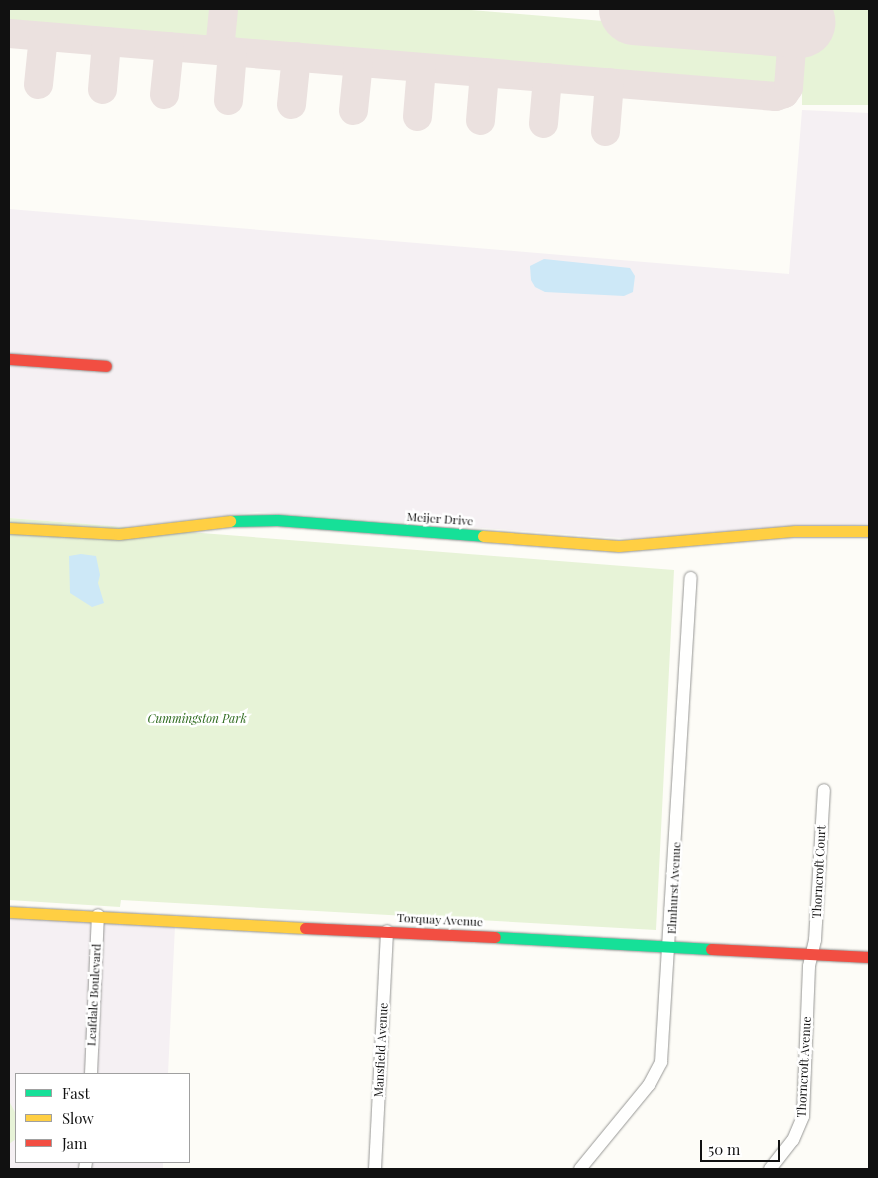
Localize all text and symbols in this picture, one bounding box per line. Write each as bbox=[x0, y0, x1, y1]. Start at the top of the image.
street label: Meijer Drive bbox=[406, 509, 474, 529]
park label: Cummingston Park bbox=[147, 712, 247, 726]
street label: Thorncroft Court bbox=[809, 825, 829, 919]
street label: Elmhurst Avenue bbox=[664, 841, 684, 935]
street label: Torquay Avenue bbox=[396, 911, 484, 929]
street label: Leafdale Boulevard bbox=[84, 943, 104, 1047]
street label: Mansfield Avenue bbox=[371, 1002, 391, 1098]
street label: Thorncroft Avenue bbox=[794, 1016, 814, 1118]
legend bbox=[15, 1073, 190, 1163]
text: Fast bbox=[62, 1083, 90, 1103]
text: Slow bbox=[62, 1108, 94, 1128]
scale bar bbox=[703, 1130, 783, 1162]
text: Jam bbox=[62, 1133, 87, 1153]
text: 50 m bbox=[708, 1139, 740, 1159]

